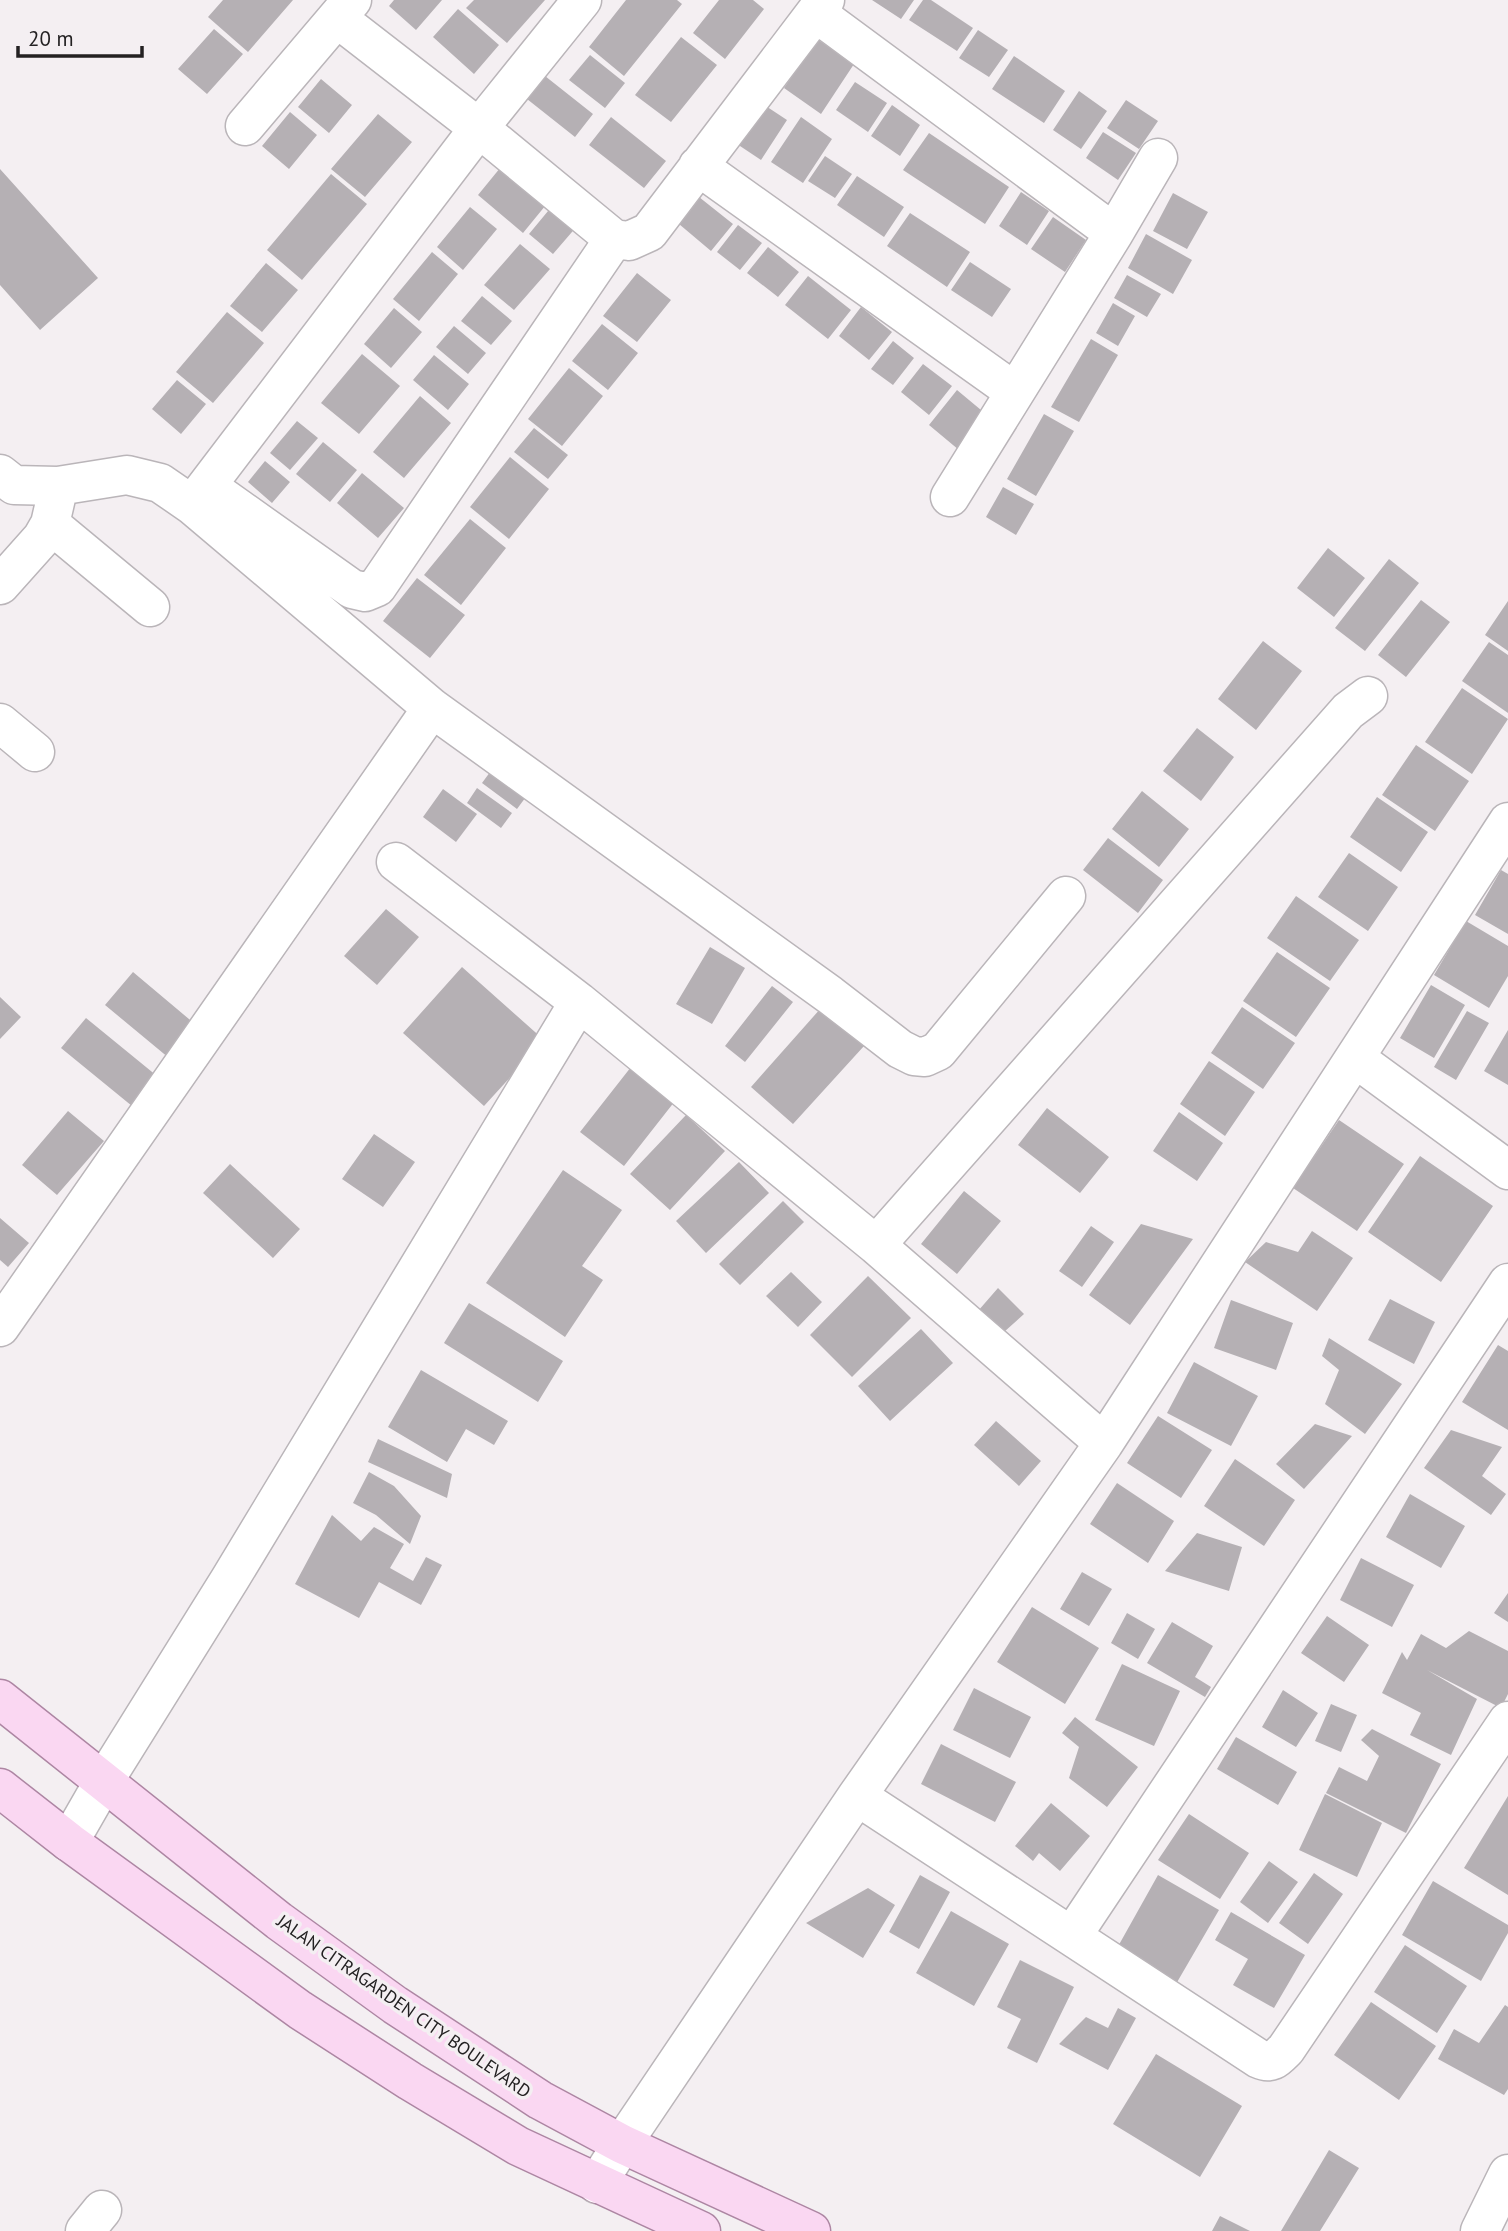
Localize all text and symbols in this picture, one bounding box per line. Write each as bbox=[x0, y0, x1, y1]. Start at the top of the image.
scale bar bbox=[18, 14, 142, 58]
text: 20 m bbox=[28, 25, 74, 52]
street label: JALAN CITRAGARDEN CITY BOULEVARD bbox=[272, 1909, 535, 2103]

